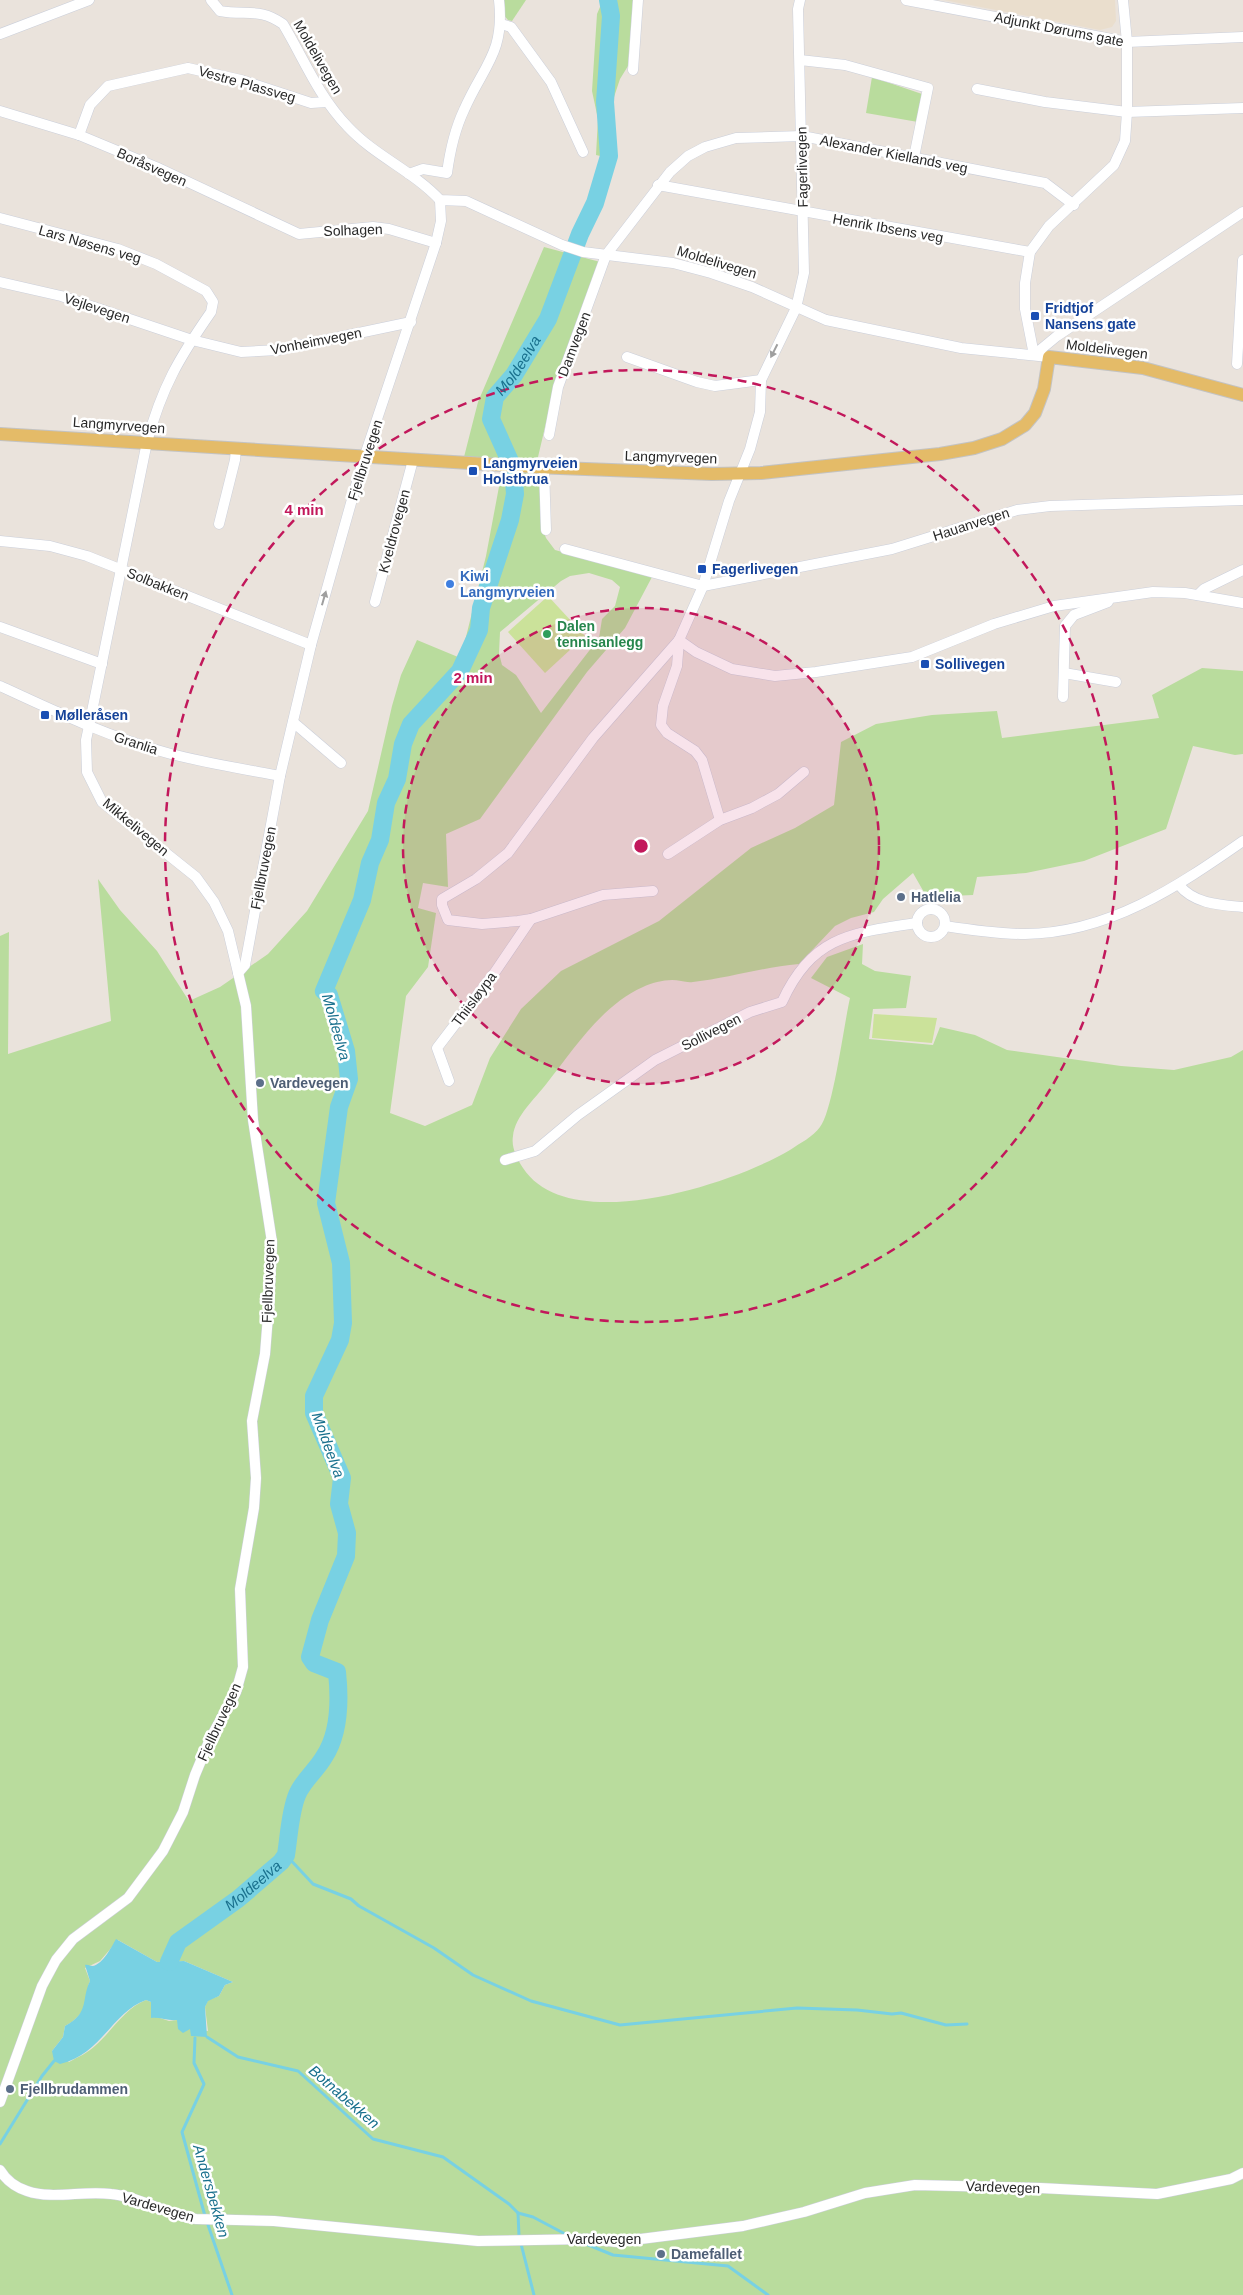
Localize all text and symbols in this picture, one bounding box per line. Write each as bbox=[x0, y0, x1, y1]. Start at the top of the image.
street label: Adjunkt Dørums gate bbox=[993, 9, 1125, 49]
street label: Moldelivegen bbox=[290, 17, 346, 97]
street label: Vestre Plassveg bbox=[197, 62, 297, 106]
street label: Fagerlivegen bbox=[793, 126, 811, 208]
street label: Alexander Kiellands veg bbox=[819, 132, 969, 176]
street label: Boråsvegen bbox=[115, 144, 189, 190]
street label: Henrik Ibsens veg bbox=[831, 210, 945, 246]
street label: Solhagen bbox=[323, 221, 383, 239]
street label: Lars Nøsens veg bbox=[37, 222, 143, 266]
street label: Moldelivegen bbox=[675, 242, 759, 282]
street label: Vejlevegen bbox=[62, 290, 132, 326]
place label: Fridtjof Nansens gate bbox=[1045, 300, 1136, 332]
street label: Damvegen bbox=[554, 310, 594, 378]
marker: Fridtjof Nansens gate bbox=[1029, 310, 1041, 322]
street label: Vonheimvegen bbox=[269, 324, 363, 358]
water label: Moldeelva bbox=[491, 332, 544, 398]
street label: Moldelivegen bbox=[1065, 336, 1149, 362]
one-way arrow bbox=[770, 344, 778, 358]
street label: Langmyrvegen bbox=[72, 414, 166, 436]
street label: Fjellbruvegen bbox=[344, 418, 386, 502]
street label: Langmyrvegen bbox=[624, 447, 718, 467]
place label: Langmyrveien Holstbrua bbox=[483, 455, 578, 487]
marker: Langmyrveien Holstbrua bbox=[467, 465, 479, 477]
street label: Kveldrovegen bbox=[375, 488, 413, 574]
text: 4 min bbox=[284, 501, 324, 518]
street label: Hauanvegen bbox=[931, 504, 1011, 544]
place label: Fagerlivegen bbox=[712, 561, 798, 577]
marker: Fagerlivegen bbox=[696, 563, 708, 575]
street label: Solbakken bbox=[125, 564, 191, 604]
place label: Kiwi Langmyrveien bbox=[460, 568, 555, 600]
marker: Kiwi Langmyrveien bbox=[444, 578, 456, 590]
one-way arrow bbox=[321, 590, 329, 605]
place label: Dalen tennisanlegg bbox=[557, 618, 643, 650]
marker: Dalen tennisanlegg bbox=[541, 628, 553, 640]
place label: Sollivegen bbox=[935, 656, 1005, 672]
marker: Sollivegen bbox=[919, 658, 931, 670]
text: 2 min bbox=[453, 669, 493, 686]
place label: Mølleråsen bbox=[55, 707, 128, 723]
marker: Mølleråsen bbox=[39, 709, 51, 721]
street label: Granlia bbox=[112, 728, 160, 758]
street label: Mikkelivegen bbox=[100, 795, 172, 859]
street label: Fjellbruvegen bbox=[247, 825, 279, 911]
centre of rings bbox=[632, 837, 650, 855]
place label: Hatlelia bbox=[911, 889, 961, 905]
marker: Hatlelia bbox=[895, 891, 907, 903]
street label: Thiisløypa bbox=[448, 969, 500, 1029]
water label: Moldeelva bbox=[319, 992, 354, 1062]
street label: Sollivegen bbox=[679, 1010, 743, 1054]
place label: Vardevegen bbox=[270, 1075, 349, 1091]
marker: Vardevegen bbox=[254, 1077, 266, 1089]
street label: Fjellbruvegen bbox=[259, 1239, 277, 1323]
water label: Moldeelva bbox=[309, 1410, 348, 1480]
street label: Fjellbruvegen bbox=[194, 1681, 244, 1763]
water label: Moldeelva bbox=[221, 1857, 284, 1914]
water label: Botnabekken bbox=[306, 2061, 383, 2132]
place label: Fjellbrudammen bbox=[20, 2081, 128, 2097]
marker: Fjellbrudammen bbox=[4, 2083, 16, 2095]
water label: Andersbekken bbox=[190, 2141, 233, 2239]
street label: Vardevegen bbox=[966, 2178, 1040, 2196]
street label: Vardevegen bbox=[120, 2189, 196, 2225]
street label: Vardevegen bbox=[567, 2231, 641, 2247]
place label: Damefallet bbox=[671, 2246, 742, 2262]
marker: Damefallet bbox=[655, 2248, 667, 2260]

